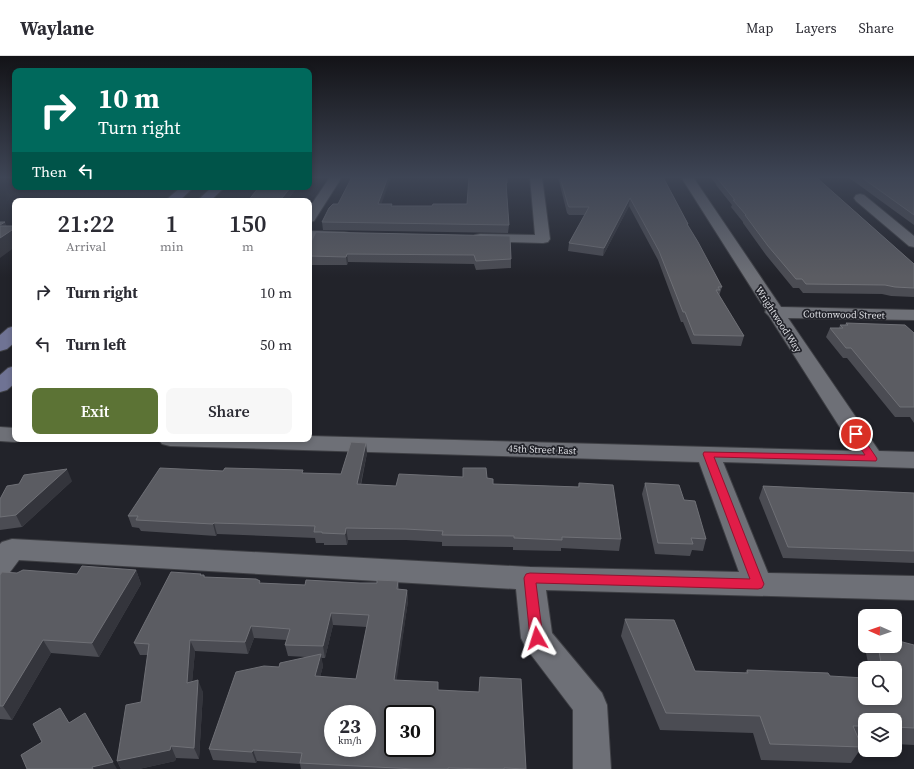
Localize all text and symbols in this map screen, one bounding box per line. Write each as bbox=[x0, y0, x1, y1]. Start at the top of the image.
text: Waylane bbox=[20, 15, 94, 41]
text: Map bbox=[746, 18, 773, 38]
text: Layers bbox=[795, 18, 837, 38]
text: Share bbox=[859, 18, 894, 38]
text: 10 m bbox=[98, 79, 160, 117]
icon: right bbox=[32, 84, 84, 136]
text: Turn right bbox=[98, 115, 180, 140]
icon: left bbox=[75, 160, 97, 182]
text: Then bbox=[32, 161, 67, 182]
text: 21:22 bbox=[57, 207, 115, 240]
text: 1 bbox=[166, 207, 178, 240]
text: 150 bbox=[229, 207, 267, 240]
text: Arrival bbox=[66, 238, 106, 255]
text: min bbox=[160, 238, 184, 255]
text: m bbox=[242, 238, 254, 255]
icon: right bbox=[32, 281, 54, 303]
text: Turn right bbox=[66, 282, 138, 303]
text: 10 m bbox=[260, 282, 292, 303]
street label: Wrightwood Way bbox=[752, 284, 805, 355]
street label: Cottonwood Street bbox=[803, 307, 886, 322]
icon: left bbox=[32, 333, 54, 355]
text: Turn left bbox=[66, 334, 126, 355]
text: 50 m bbox=[260, 334, 292, 355]
button: Exit bbox=[32, 388, 158, 434]
button: Share bbox=[166, 388, 292, 434]
pin bbox=[839, 417, 873, 451]
icon: arrive bbox=[845, 423, 867, 445]
street label: 45th Street East bbox=[508, 442, 577, 457]
north arrow bbox=[858, 609, 902, 653]
map controls bbox=[858, 609, 902, 757]
position arrow bbox=[516, 617, 558, 659]
button: search bbox=[858, 661, 902, 705]
speed limit sign: 30 bbox=[384, 705, 436, 757]
text: 23 bbox=[339, 712, 361, 740]
button: layers bbox=[858, 713, 902, 757]
text: km/h bbox=[338, 734, 362, 747]

